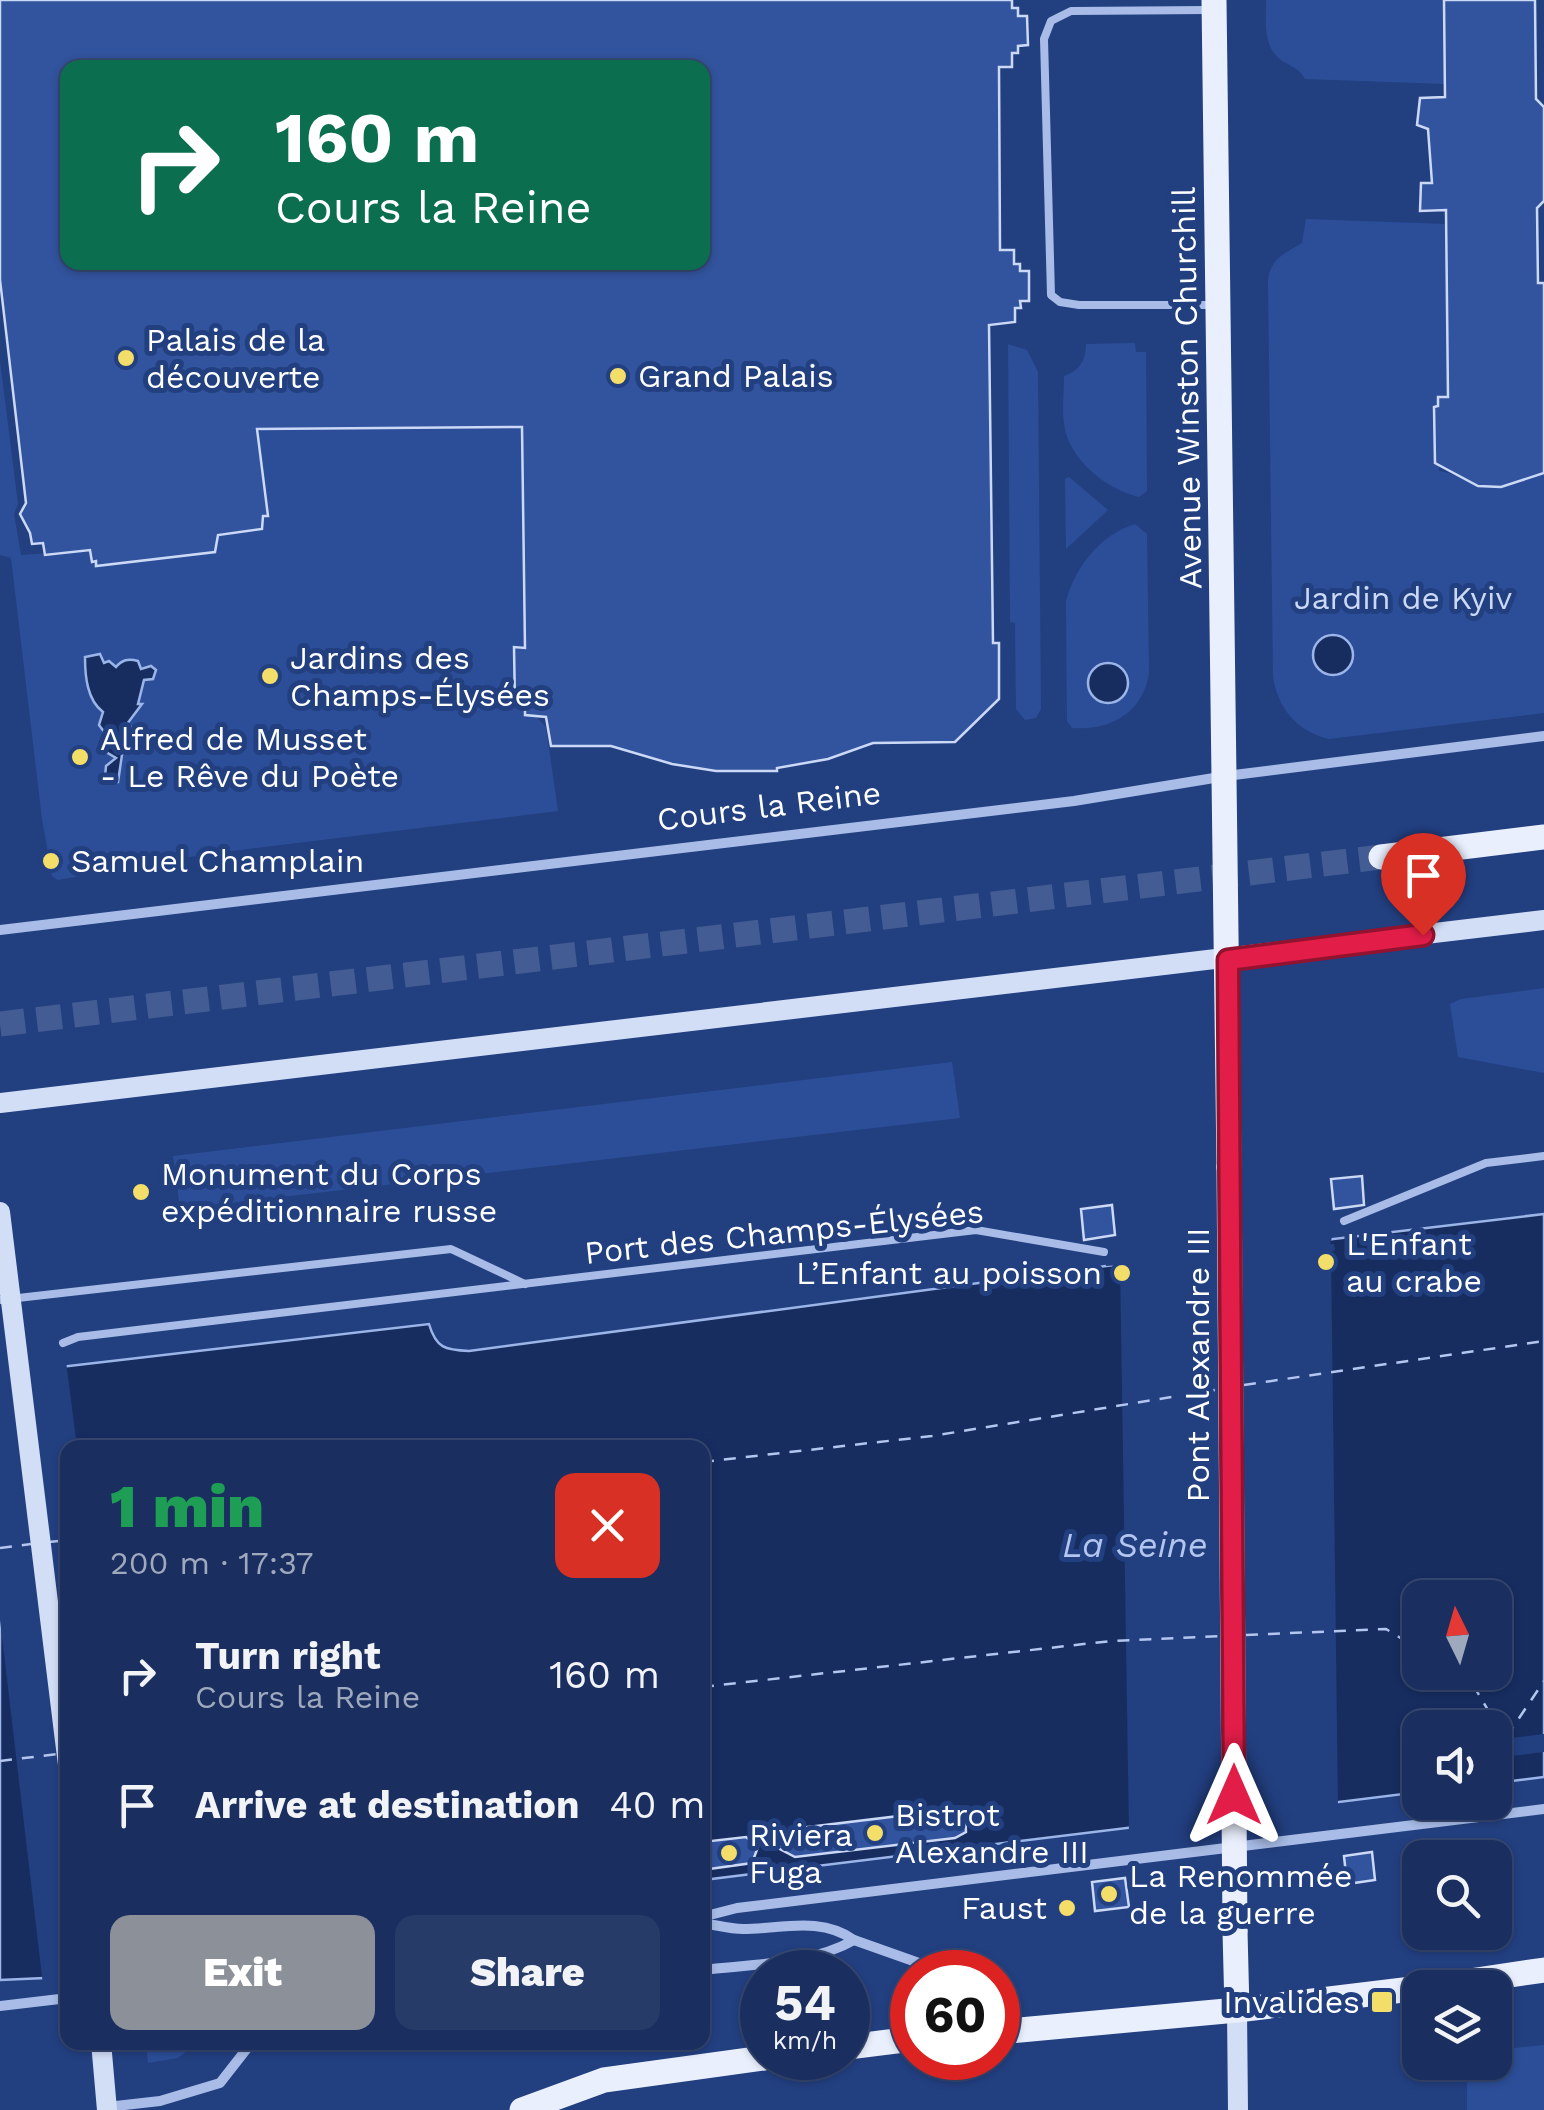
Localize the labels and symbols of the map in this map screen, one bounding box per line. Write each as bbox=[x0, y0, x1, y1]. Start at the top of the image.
street label: Avenue Winston Churchill bbox=[1164, 186, 1210, 590]
place label: Palais de la découverte bbox=[146, 321, 325, 396]
marker: Palais de la découverte bbox=[115, 347, 137, 369]
place label: Grand Palais bbox=[638, 357, 834, 395]
marker: Grand Palais bbox=[607, 365, 629, 387]
park label: Jardin de Kyiv bbox=[1294, 579, 1512, 617]
place label: Jardins des Champs-Élysées bbox=[290, 639, 550, 714]
marker: Jardins des Champs-Élysées bbox=[259, 665, 281, 687]
place label: Alfred de Musset - Le Rêve du Poète bbox=[100, 720, 399, 795]
marker: Alfred de Musset - Le Rêve du Poète bbox=[69, 746, 91, 768]
street label: Cours la Reine bbox=[655, 773, 883, 839]
pin bbox=[1381, 833, 1466, 936]
place label: Samuel Champlain bbox=[71, 842, 364, 880]
marker: Samuel Champlain bbox=[40, 850, 62, 872]
place label: Monument du Corps expéditionnaire russe bbox=[161, 1155, 497, 1230]
marker: Monument du Corps expéditionnaire russe bbox=[130, 1181, 152, 1203]
street label: Port des Champs-Élysées bbox=[583, 1192, 985, 1272]
place label: L'Enfant au crabe bbox=[1346, 1225, 1482, 1300]
street label: Pont Alexandre III bbox=[1179, 1228, 1217, 1502]
marker: L'Enfant au crabe bbox=[1315, 1251, 1337, 1273]
place label: L’Enfant au poisson bbox=[796, 1254, 1102, 1292]
marker: L’Enfant au poisson bbox=[1111, 1262, 1133, 1284]
water label: La Seine bbox=[1062, 1524, 1208, 1566]
north arrow bbox=[1402, 1580, 1512, 1690]
position arrow bbox=[1182, 1743, 1286, 1847]
place label: Bistrot Alexandre III bbox=[895, 1796, 1089, 1871]
place label: Riviera Fuga bbox=[749, 1816, 853, 1891]
marker: Bistrot Alexandre III bbox=[864, 1822, 886, 1844]
marker: Riviera Fuga bbox=[718, 1842, 740, 1864]
place label: La Renommée de la guerre bbox=[1129, 1857, 1353, 1932]
marker: La Renommée de la guerre bbox=[1098, 1883, 1120, 1905]
place label: Faust bbox=[961, 1889, 1047, 1927]
marker: Faust bbox=[1056, 1897, 1078, 1919]
speed limit sign: 60 bbox=[890, 1950, 1020, 2080]
place label: Invalides bbox=[1223, 1983, 1360, 2021]
marker: Invalides bbox=[1369, 1989, 1395, 2015]

